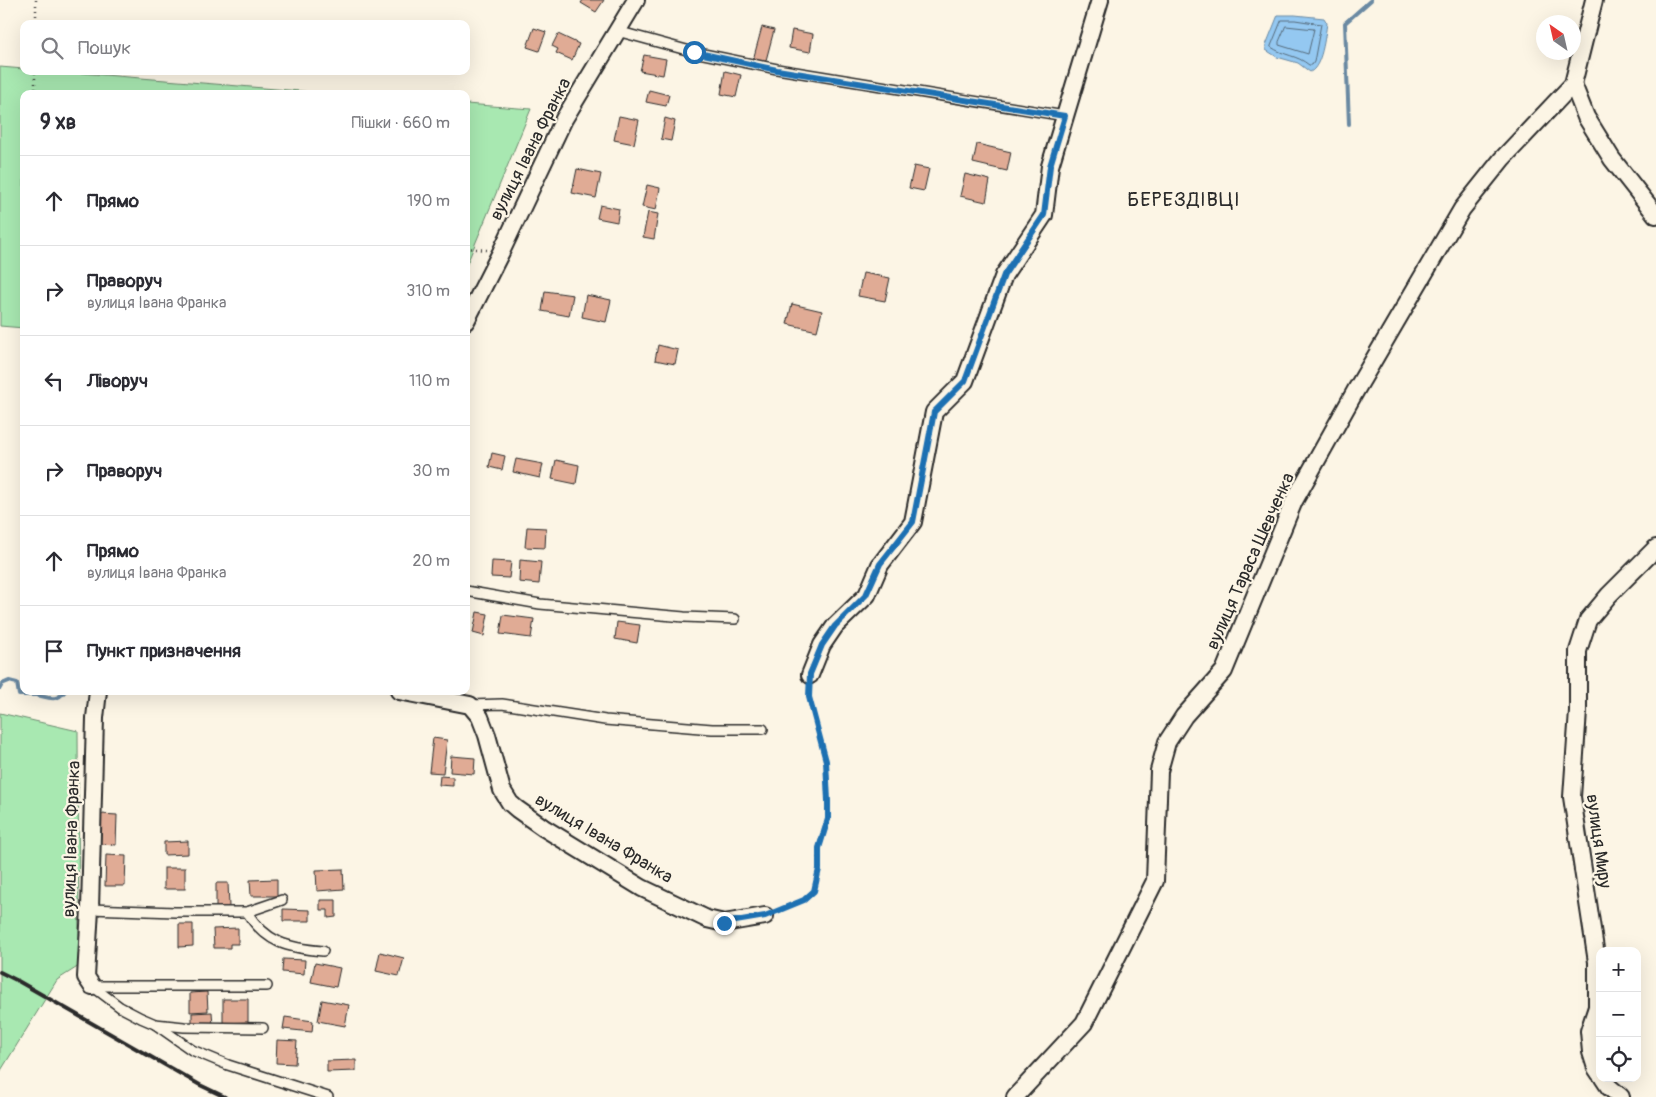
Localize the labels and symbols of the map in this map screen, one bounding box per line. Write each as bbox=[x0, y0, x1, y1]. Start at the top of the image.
north arrow bbox=[1536, 15, 1581, 60]
route start bbox=[683, 41, 706, 64]
street label: вулиця Івана Франка bbox=[485, 74, 576, 224]
district label: БЕРЕЗДІВЦІ bbox=[1127, 187, 1241, 212]
street label: вулиця Тараса Шевченка bbox=[1201, 469, 1300, 653]
street label: вулиця Івана Франка bbox=[57, 760, 86, 918]
street label: вулиця Івана Франка bbox=[531, 788, 677, 889]
street label: вулиця Миру bbox=[1581, 793, 1617, 890]
route end bbox=[713, 912, 736, 935]

